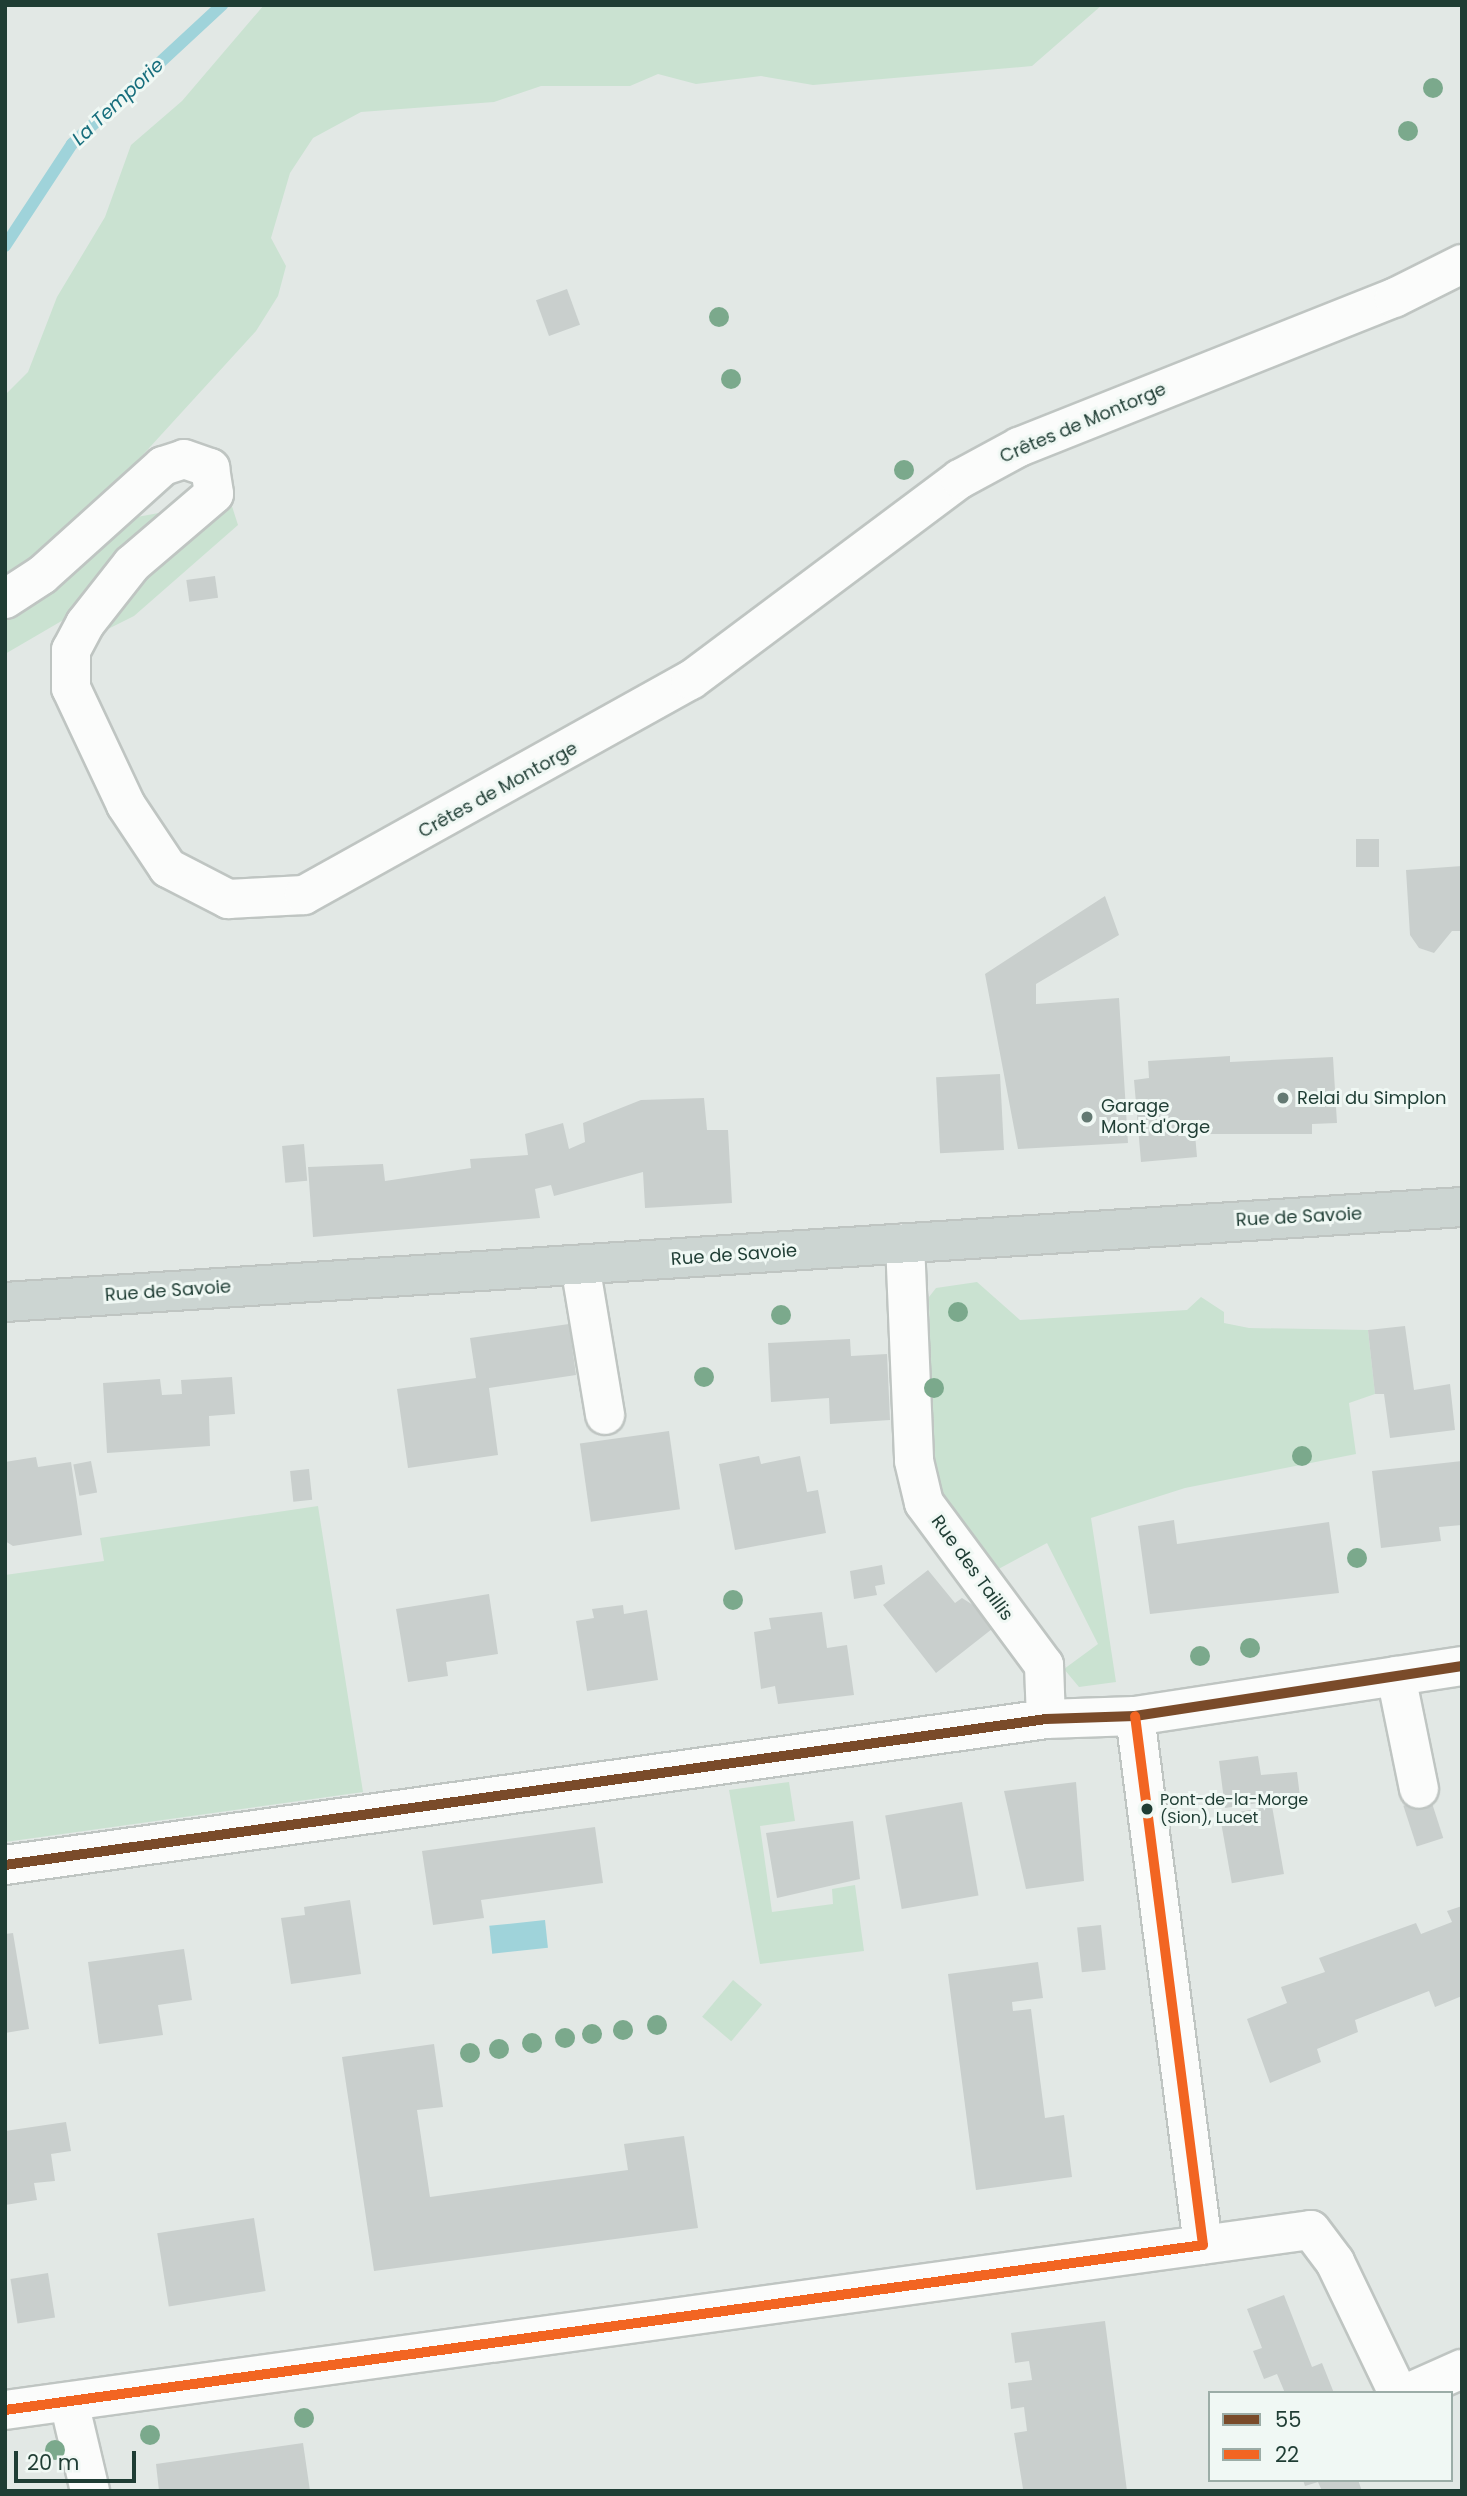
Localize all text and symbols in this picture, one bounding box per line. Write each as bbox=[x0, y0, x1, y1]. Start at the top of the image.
water label: La Temporie bbox=[67, 54, 169, 150]
street label: Crêtes de Montorge bbox=[997, 378, 1169, 468]
street label: Crêtes de Montorge bbox=[415, 737, 581, 843]
place label: Relai du Simplon bbox=[1297, 1087, 1447, 1109]
marker: Relai du Simplon bbox=[1275, 1090, 1291, 1106]
place label: Garage Mont d'Orge bbox=[1101, 1096, 1210, 1138]
marker: Garage Mont d'Orge bbox=[1079, 1109, 1095, 1125]
street label: Rue de Savoie bbox=[1235, 1203, 1363, 1231]
street label: Rue de Savoie bbox=[670, 1240, 798, 1270]
street label: Rue de Savoie bbox=[104, 1276, 232, 1306]
street label: Rue des Taillis bbox=[927, 1511, 1017, 1625]
place label: Pont-de-la-Morge (Sion), Lucet bbox=[1160, 1790, 1308, 1828]
marker: Pont-de-la-Morge (Sion), Lucet bbox=[1140, 1802, 1154, 1816]
legend bbox=[1208, 2391, 1453, 2482]
text: 55 bbox=[1275, 2405, 1301, 2434]
scale bar bbox=[18, 2436, 140, 2480]
text: 22 bbox=[1275, 2440, 1299, 2469]
text: 20 m bbox=[27, 2448, 80, 2477]

